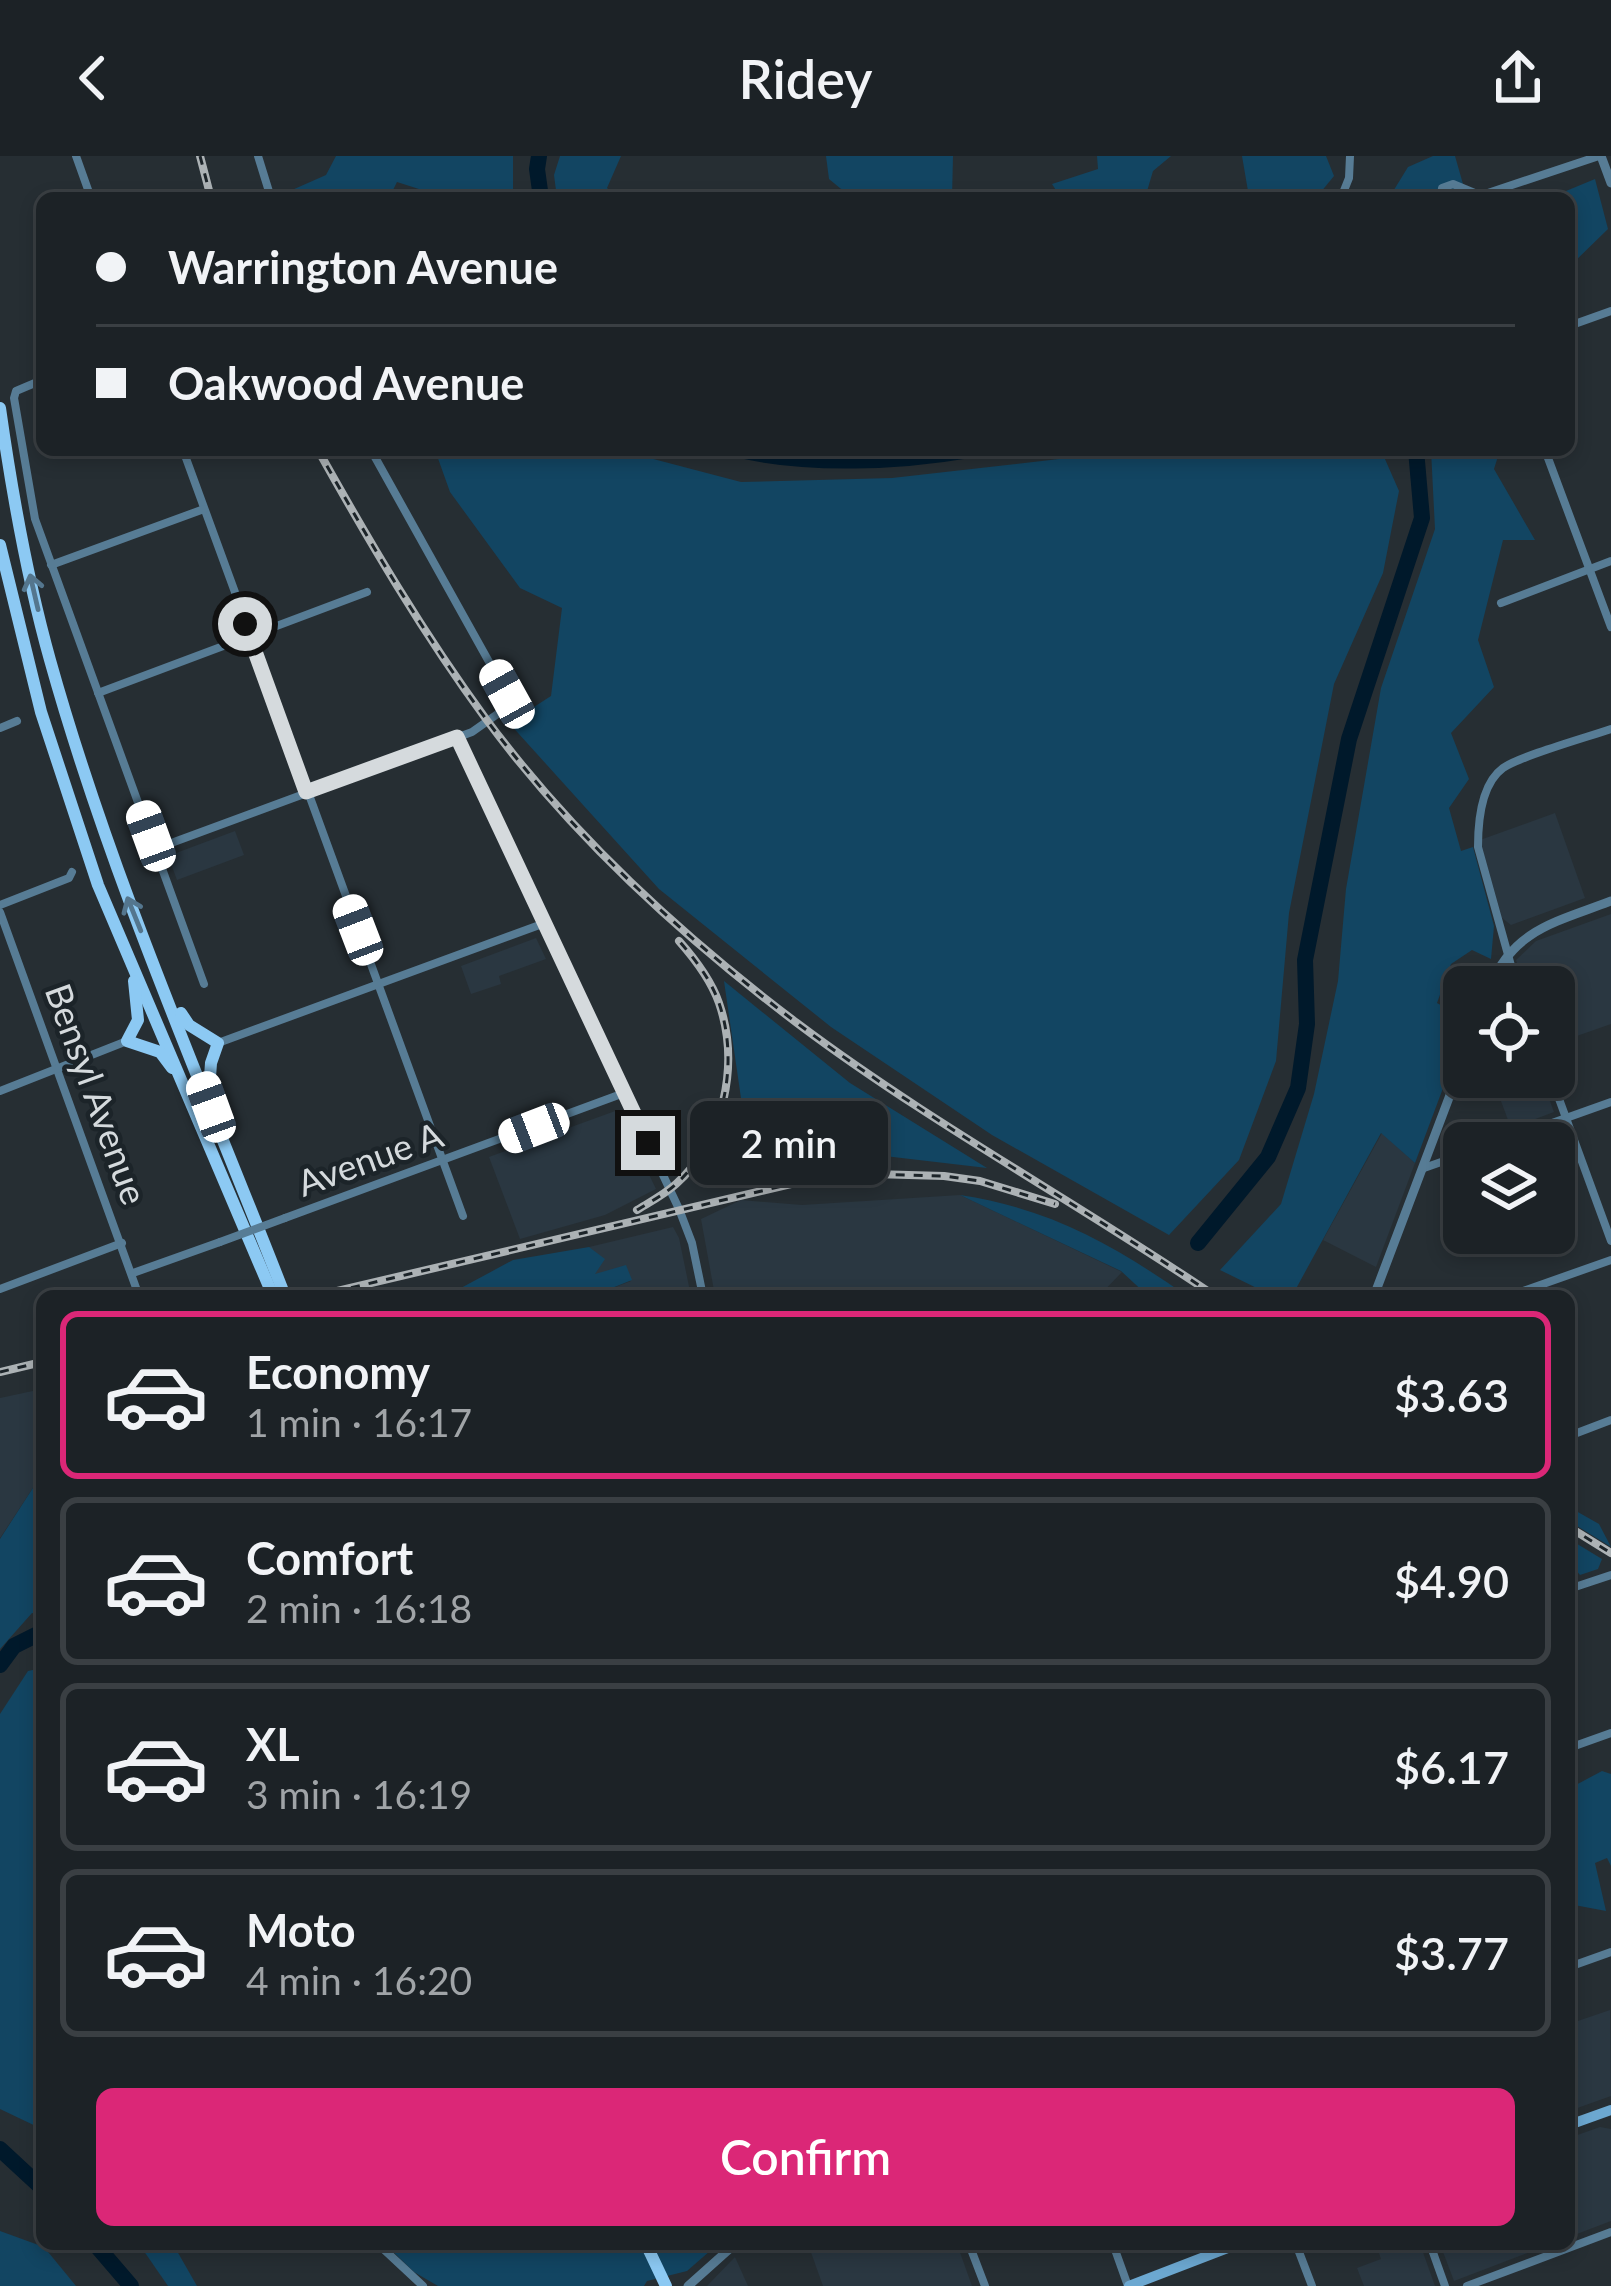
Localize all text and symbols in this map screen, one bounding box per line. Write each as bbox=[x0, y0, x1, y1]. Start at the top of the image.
icon: back bbox=[60, 45, 126, 111]
icon: share bbox=[1485, 45, 1551, 111]
text: Ridey bbox=[739, 46, 872, 111]
text: Warrington Avenue bbox=[168, 240, 558, 294]
text: Oakwood Avenue bbox=[168, 356, 524, 410]
one-way arrow bbox=[21, 573, 44, 611]
route start bbox=[218, 597, 272, 651]
car bbox=[474, 654, 540, 734]
car bbox=[122, 796, 180, 876]
car bbox=[328, 890, 388, 970]
one-way arrow bbox=[122, 896, 144, 933]
map controls bbox=[1443, 966, 1575, 1254]
button: locate bbox=[1443, 966, 1575, 1098]
street label: Bensyl Avenue bbox=[37, 977, 157, 1210]
car bbox=[182, 1067, 240, 1147]
car bbox=[494, 1098, 574, 1158]
callout: 2 min bbox=[690, 1101, 888, 1185]
street label: Avenue A bbox=[291, 1111, 449, 1205]
route end bbox=[621, 1116, 675, 1170]
text: 2 min bbox=[741, 1120, 837, 1166]
button: layers bbox=[1443, 1122, 1575, 1254]
icon: car bbox=[102, 1341, 210, 1449]
text: Economy bbox=[246, 1345, 430, 1399]
text: $3.63 bbox=[1394, 1368, 1509, 1422]
text: 1 min · 16:17 bbox=[246, 1399, 472, 1445]
icon: car bbox=[102, 1527, 210, 1635]
text: Comfort bbox=[246, 1531, 413, 1585]
text: $4.90 bbox=[1394, 1554, 1509, 1608]
text: 2 min · 16:18 bbox=[246, 1585, 472, 1631]
icon: car bbox=[102, 1713, 210, 1821]
text: XL bbox=[246, 1717, 300, 1771]
text: $6.17 bbox=[1394, 1740, 1509, 1794]
text: 3 min · 16:19 bbox=[246, 1771, 472, 1817]
icon: car bbox=[102, 1899, 210, 2007]
text: Moto bbox=[246, 1903, 356, 1957]
text: $3.77 bbox=[1394, 1926, 1509, 1980]
text: 4 min · 16:20 bbox=[246, 1957, 472, 2003]
button: Confirm bbox=[96, 2088, 1515, 2226]

